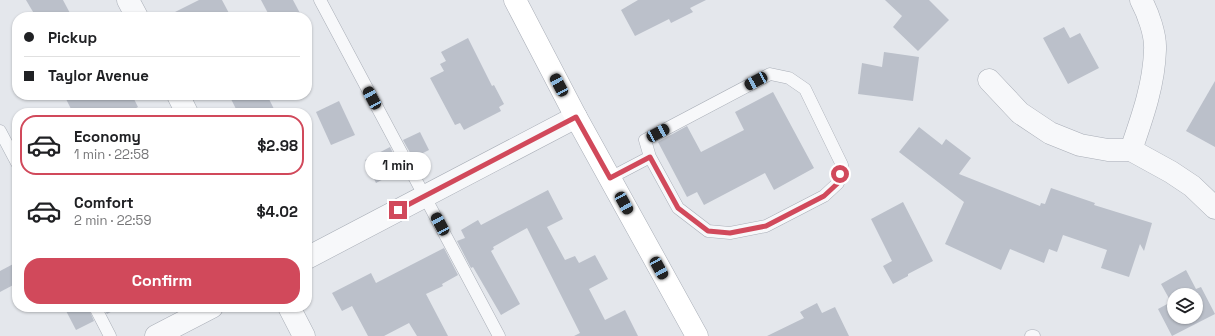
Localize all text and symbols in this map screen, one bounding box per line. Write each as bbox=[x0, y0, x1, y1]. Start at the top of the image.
text: Pickup bbox=[48, 28, 97, 47]
text: Taylor Avenue bbox=[48, 66, 149, 85]
car bbox=[743, 70, 769, 92]
car bbox=[548, 72, 570, 98]
car bbox=[361, 85, 383, 111]
car bbox=[645, 122, 671, 144]
icon: car bbox=[26, 127, 62, 163]
text: Economy bbox=[74, 127, 141, 146]
text: $2.98 bbox=[257, 136, 298, 155]
text: 1 min · 22:58 bbox=[74, 146, 149, 163]
callout: 1 min bbox=[365, 152, 431, 180]
text: 1 min bbox=[382, 157, 414, 174]
route start bbox=[831, 165, 849, 183]
car bbox=[613, 190, 635, 216]
icon: car bbox=[26, 193, 62, 229]
text: Comfort bbox=[74, 193, 134, 212]
route end bbox=[389, 201, 407, 219]
text: $4.02 bbox=[256, 202, 298, 221]
car bbox=[429, 211, 451, 237]
text: 2 min · 22:59 bbox=[74, 212, 151, 229]
car bbox=[648, 255, 670, 281]
button: Confirm bbox=[24, 258, 300, 304]
map controls bbox=[1167, 288, 1203, 324]
button: layers bbox=[1167, 288, 1203, 324]

